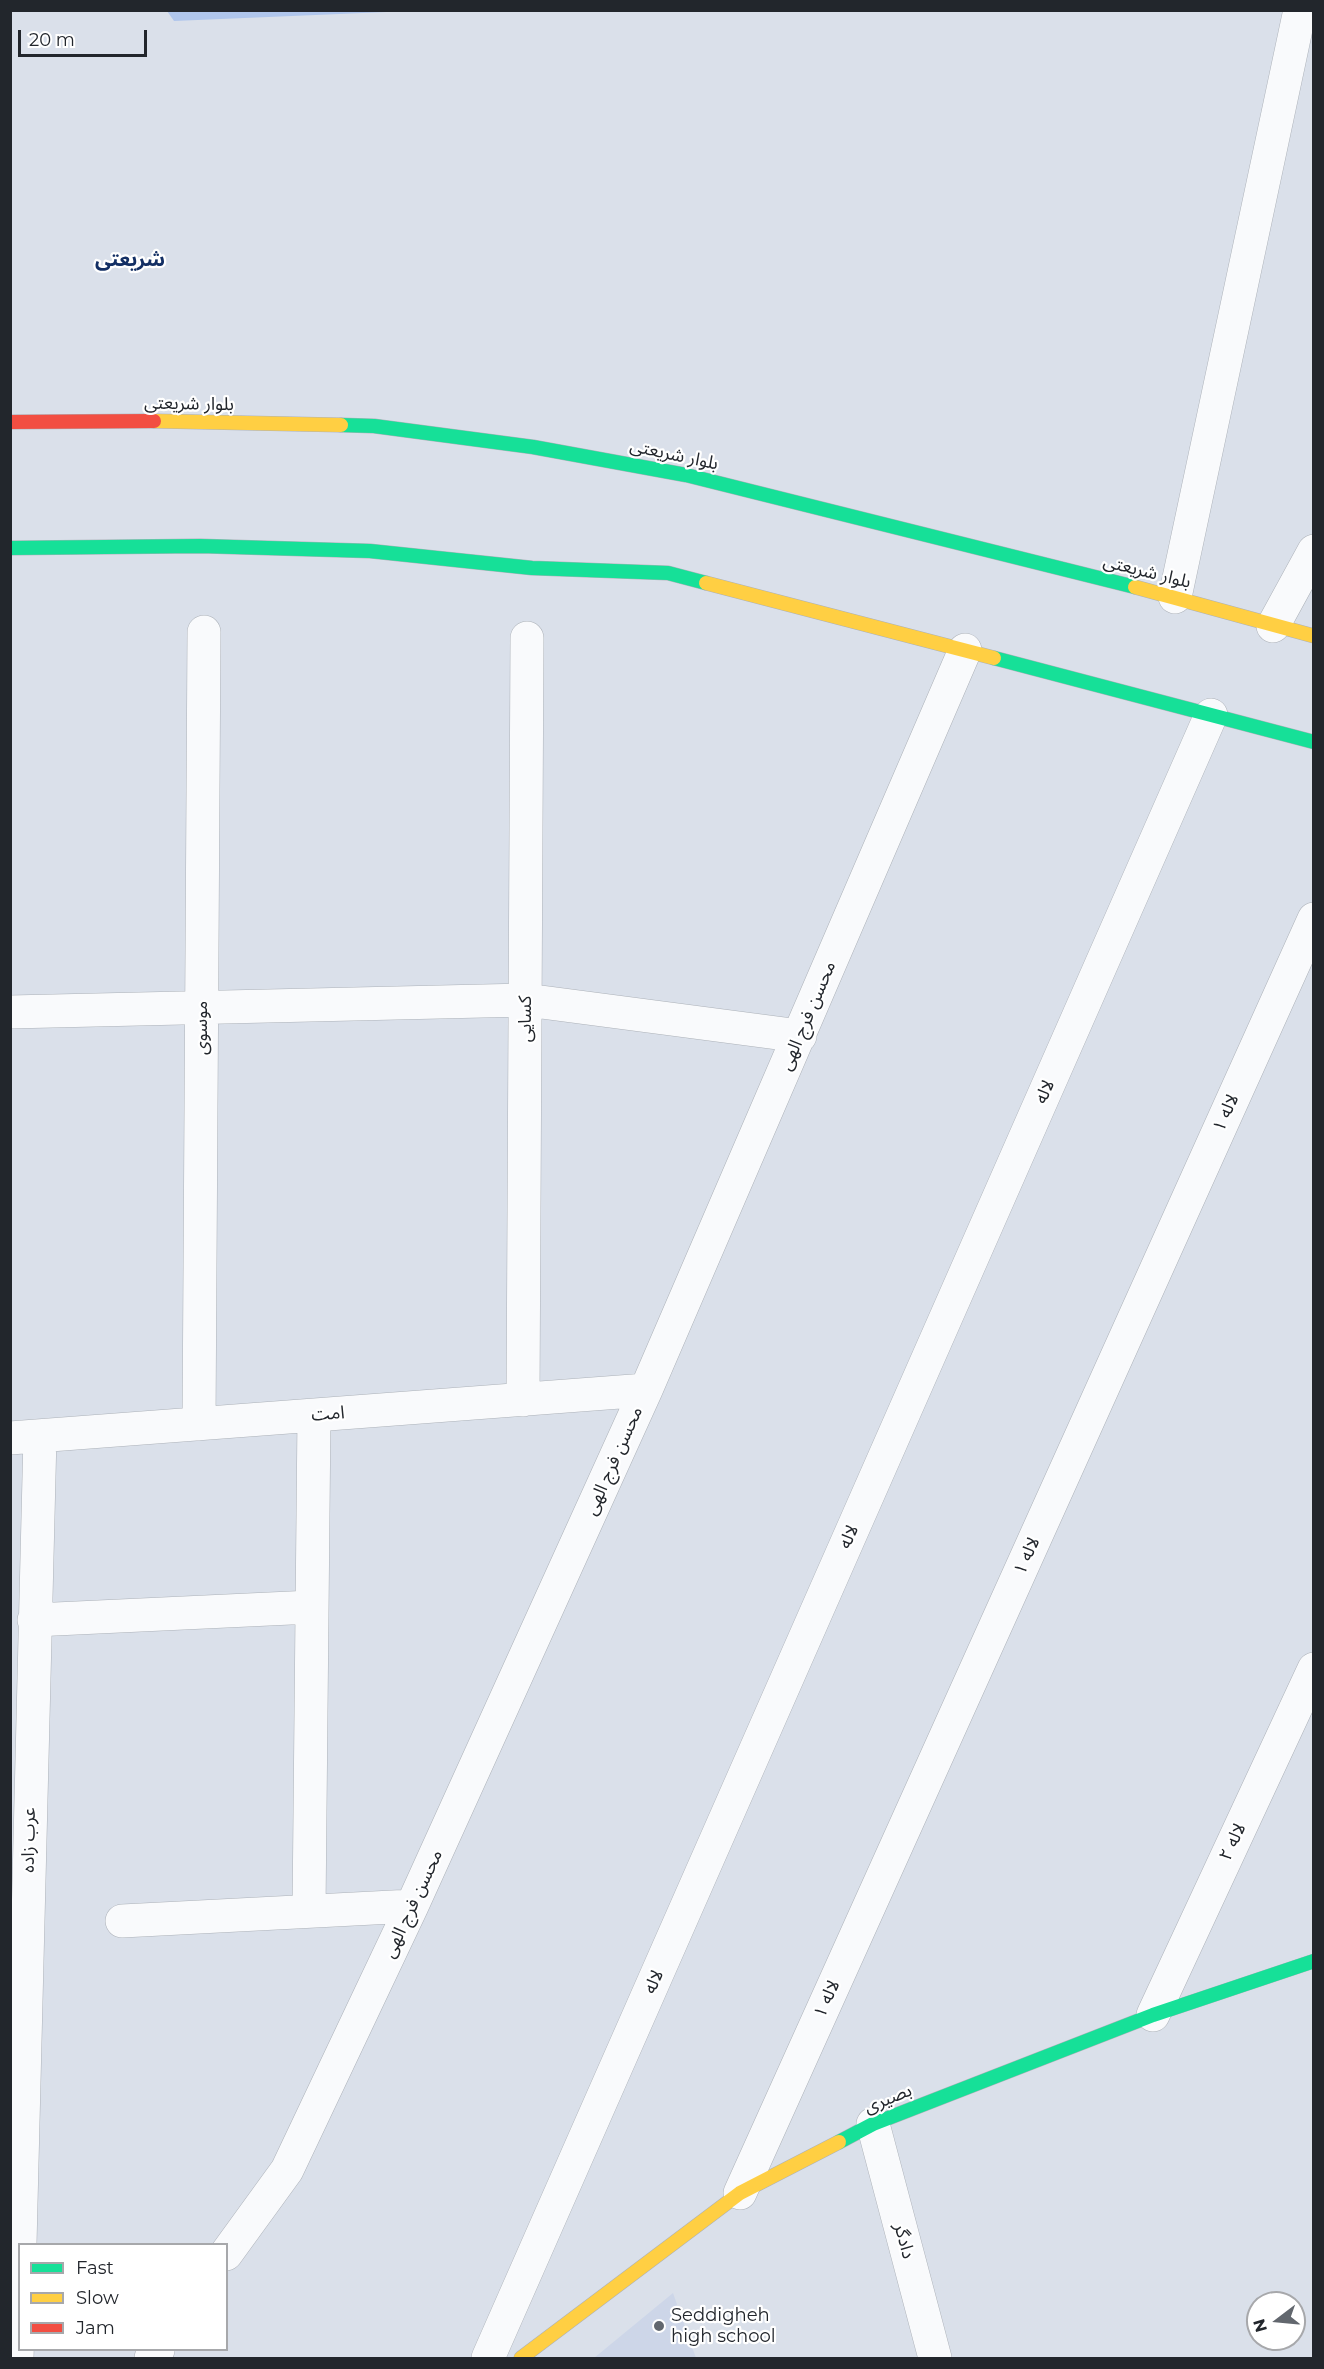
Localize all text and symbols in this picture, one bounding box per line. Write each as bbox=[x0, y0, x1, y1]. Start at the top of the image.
scale bar bbox=[21, 18, 150, 56]
text: 20 m bbox=[29, 29, 75, 51]
district label: شریعتی bbox=[95, 248, 165, 272]
street label: بلوار شریعتی bbox=[144, 392, 234, 416]
street label: بلوار شریعتی bbox=[628, 435, 720, 475]
street label: بلوار شریعتی bbox=[1101, 551, 1193, 593]
street label: محسن فرج الهی bbox=[775, 958, 841, 1074]
street label: کسایی bbox=[515, 996, 537, 1042]
street label: موسوی bbox=[191, 1001, 213, 1055]
street label: لاله bbox=[1030, 1077, 1060, 1107]
street label: لاله ۱ bbox=[1208, 1091, 1244, 1135]
street label: امت bbox=[311, 1402, 345, 1426]
street label: محسن فرج الهی bbox=[580, 1403, 648, 1519]
street label: لاله bbox=[834, 1522, 864, 1552]
street label: لاله ۱ bbox=[1009, 1534, 1045, 1578]
street label: عرب زاده bbox=[18, 1807, 40, 1873]
street label: لاله ۲ bbox=[1215, 1820, 1251, 1864]
street label: محسن فرج الهی bbox=[379, 1847, 447, 1961]
street label: لاله bbox=[639, 1967, 669, 1997]
street label: لاله ۱ bbox=[809, 1977, 845, 2021]
street label: بصیری bbox=[861, 2080, 915, 2118]
street label: دادگر bbox=[889, 2221, 919, 2261]
legend bbox=[18, 2243, 228, 2351]
text: Fast bbox=[76, 2257, 114, 2279]
text: Slow bbox=[76, 2287, 119, 2309]
north arrow bbox=[1246, 2291, 1306, 2351]
place label: Seddigheh high school bbox=[671, 2305, 776, 2348]
text: Jam bbox=[76, 2317, 115, 2339]
text: N bbox=[1249, 2317, 1271, 2334]
marker: Seddigheh high school bbox=[652, 2319, 666, 2333]

